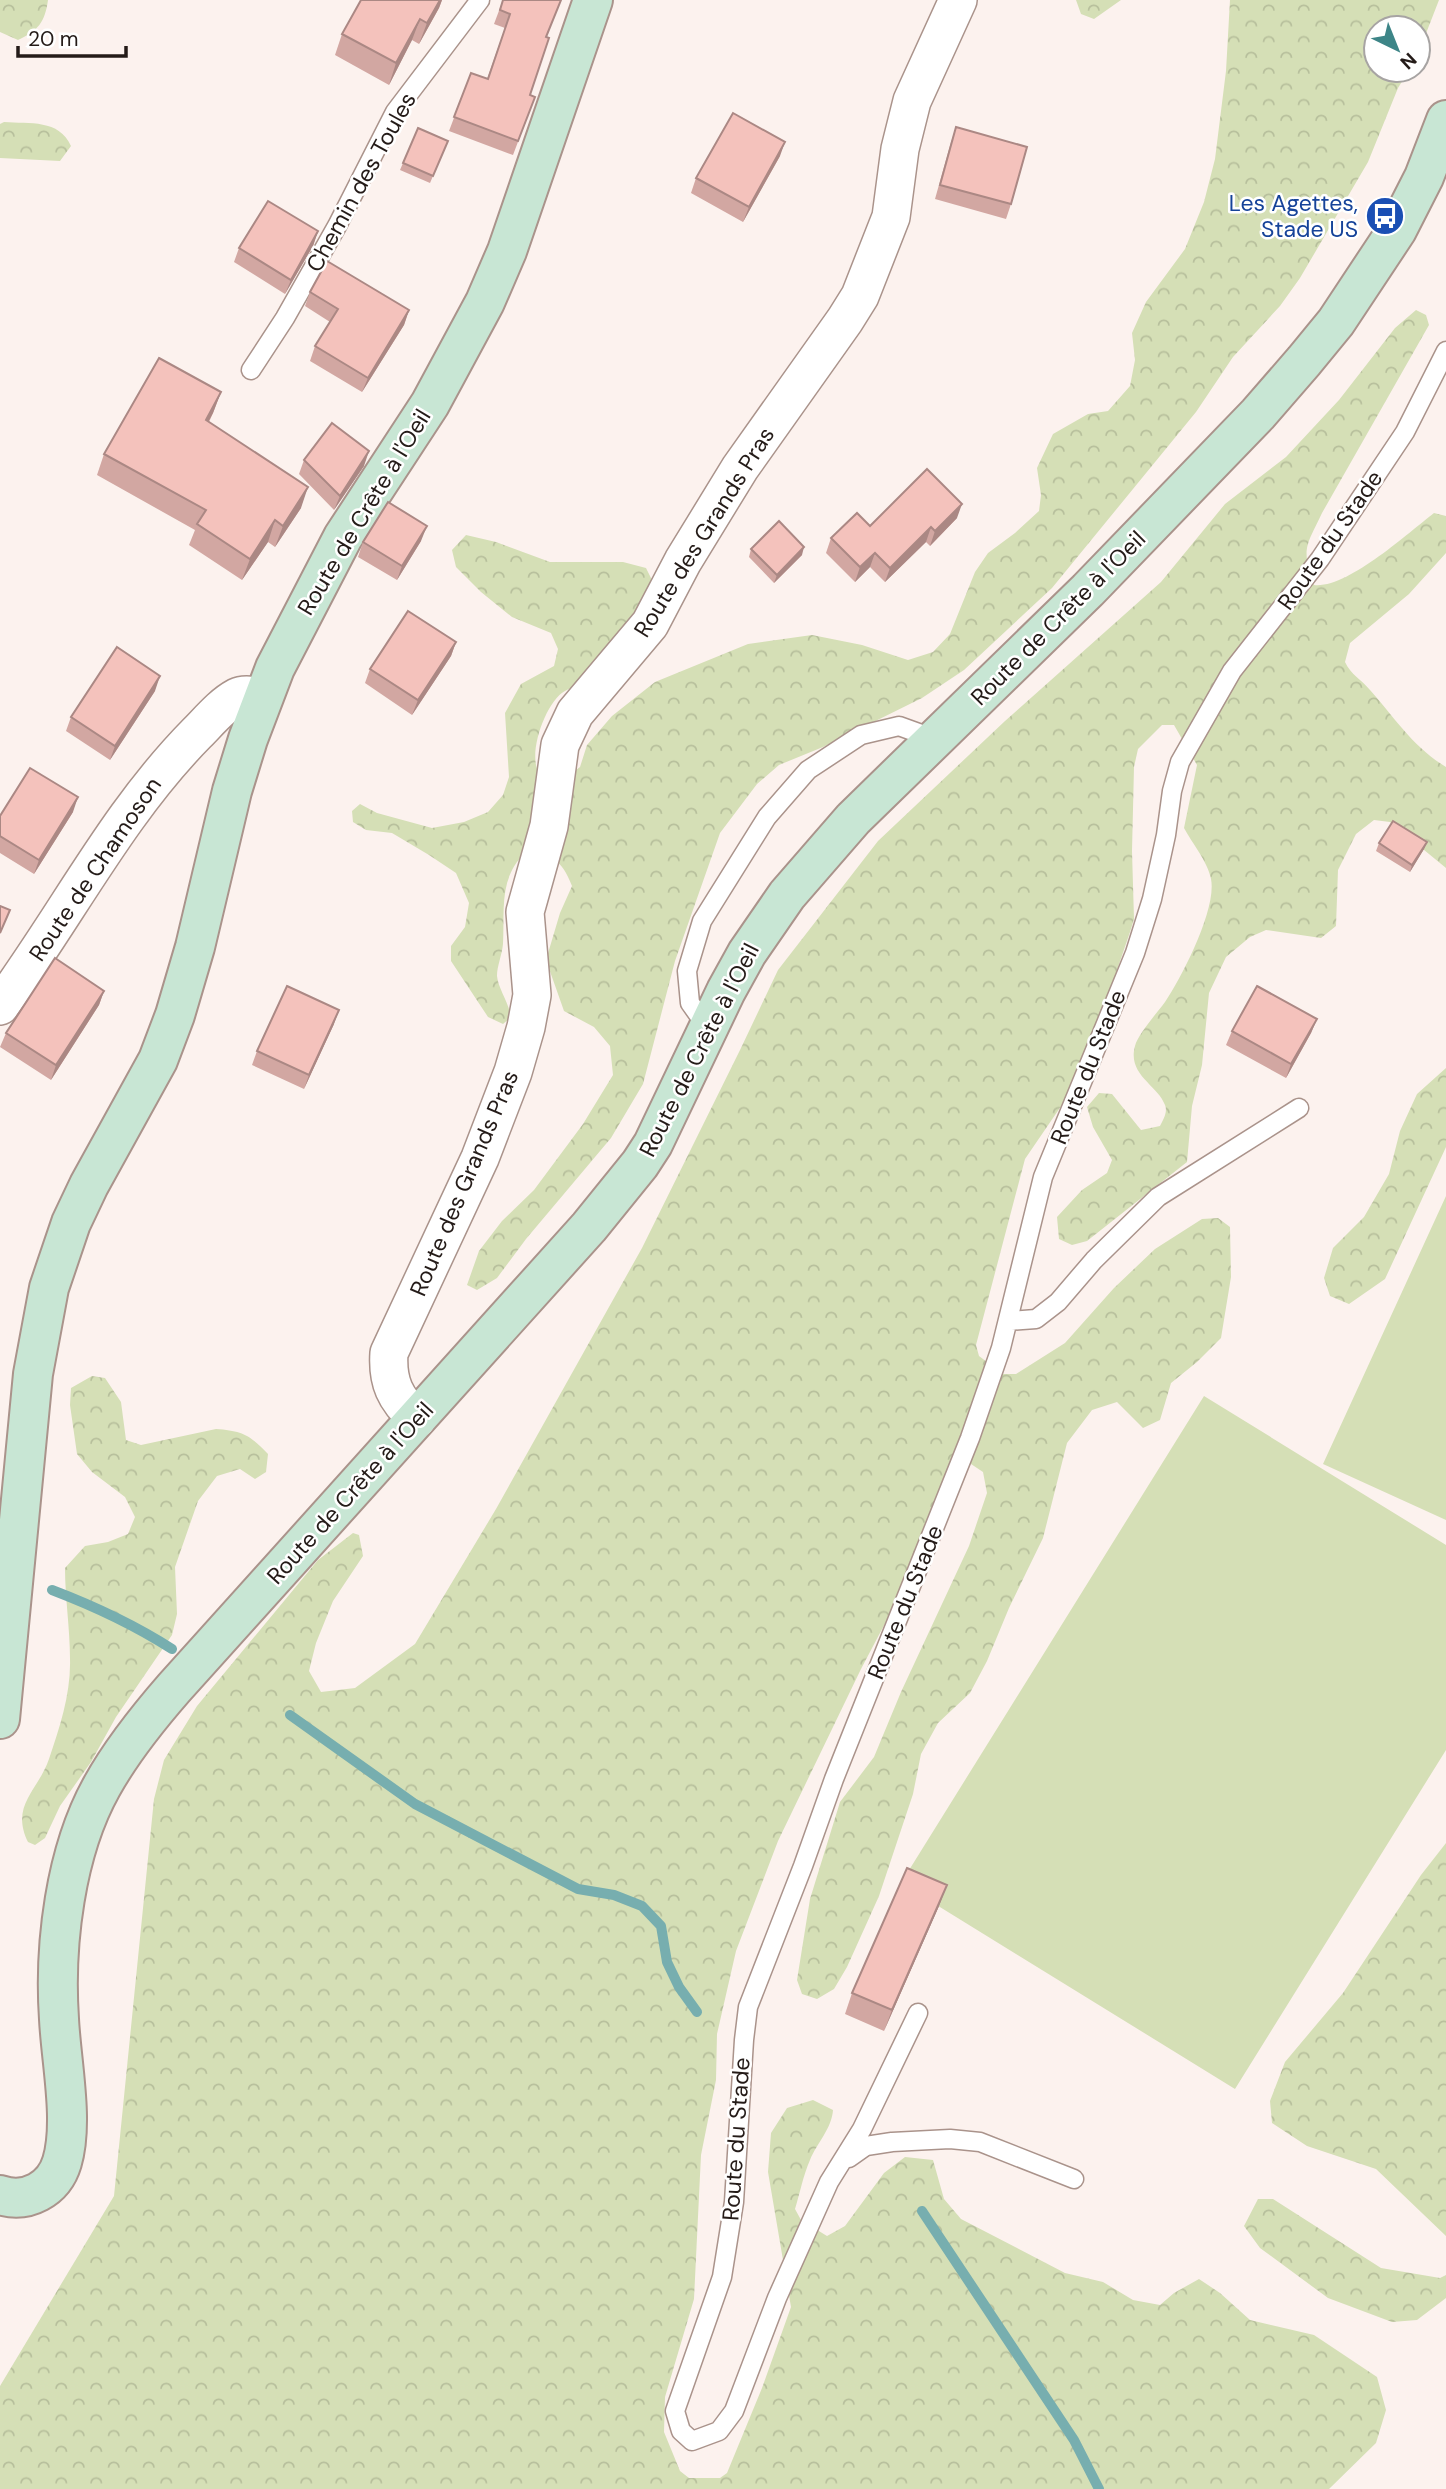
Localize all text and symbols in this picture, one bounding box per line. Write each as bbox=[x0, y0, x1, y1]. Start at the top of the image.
scale bar bbox=[18, 14, 126, 58]
north arrow bbox=[1362, 14, 1432, 84]
text: 20 m bbox=[28, 25, 79, 53]
text: N bbox=[1395, 47, 1422, 75]
street label: Chemin des Toules bbox=[299, 87, 423, 277]
place label: Les Agettes, Stade US bbox=[1229, 188, 1358, 244]
bus stop icon: Les Agettes, Stade US bbox=[1364, 195, 1406, 237]
street label: Route de Crête à l'Oeil bbox=[291, 403, 437, 621]
street label: Route des Grands Pras bbox=[627, 421, 781, 643]
street label: Route du Stade bbox=[1271, 464, 1389, 616]
street label: Route de Crête à l'Oeil bbox=[964, 524, 1152, 712]
street label: Route de Chamoson bbox=[22, 771, 168, 967]
street label: Route de Crête à l'Oeil bbox=[632, 938, 766, 1162]
street label: Route du Stade bbox=[1043, 985, 1133, 1149]
street label: Route des Grands Pras bbox=[403, 1066, 525, 1300]
street label: Route de Crête à l'Oeil bbox=[260, 1396, 440, 1590]
street label: Route du Stade bbox=[860, 1520, 950, 1684]
street label: Route du Stade bbox=[715, 2056, 757, 2222]

